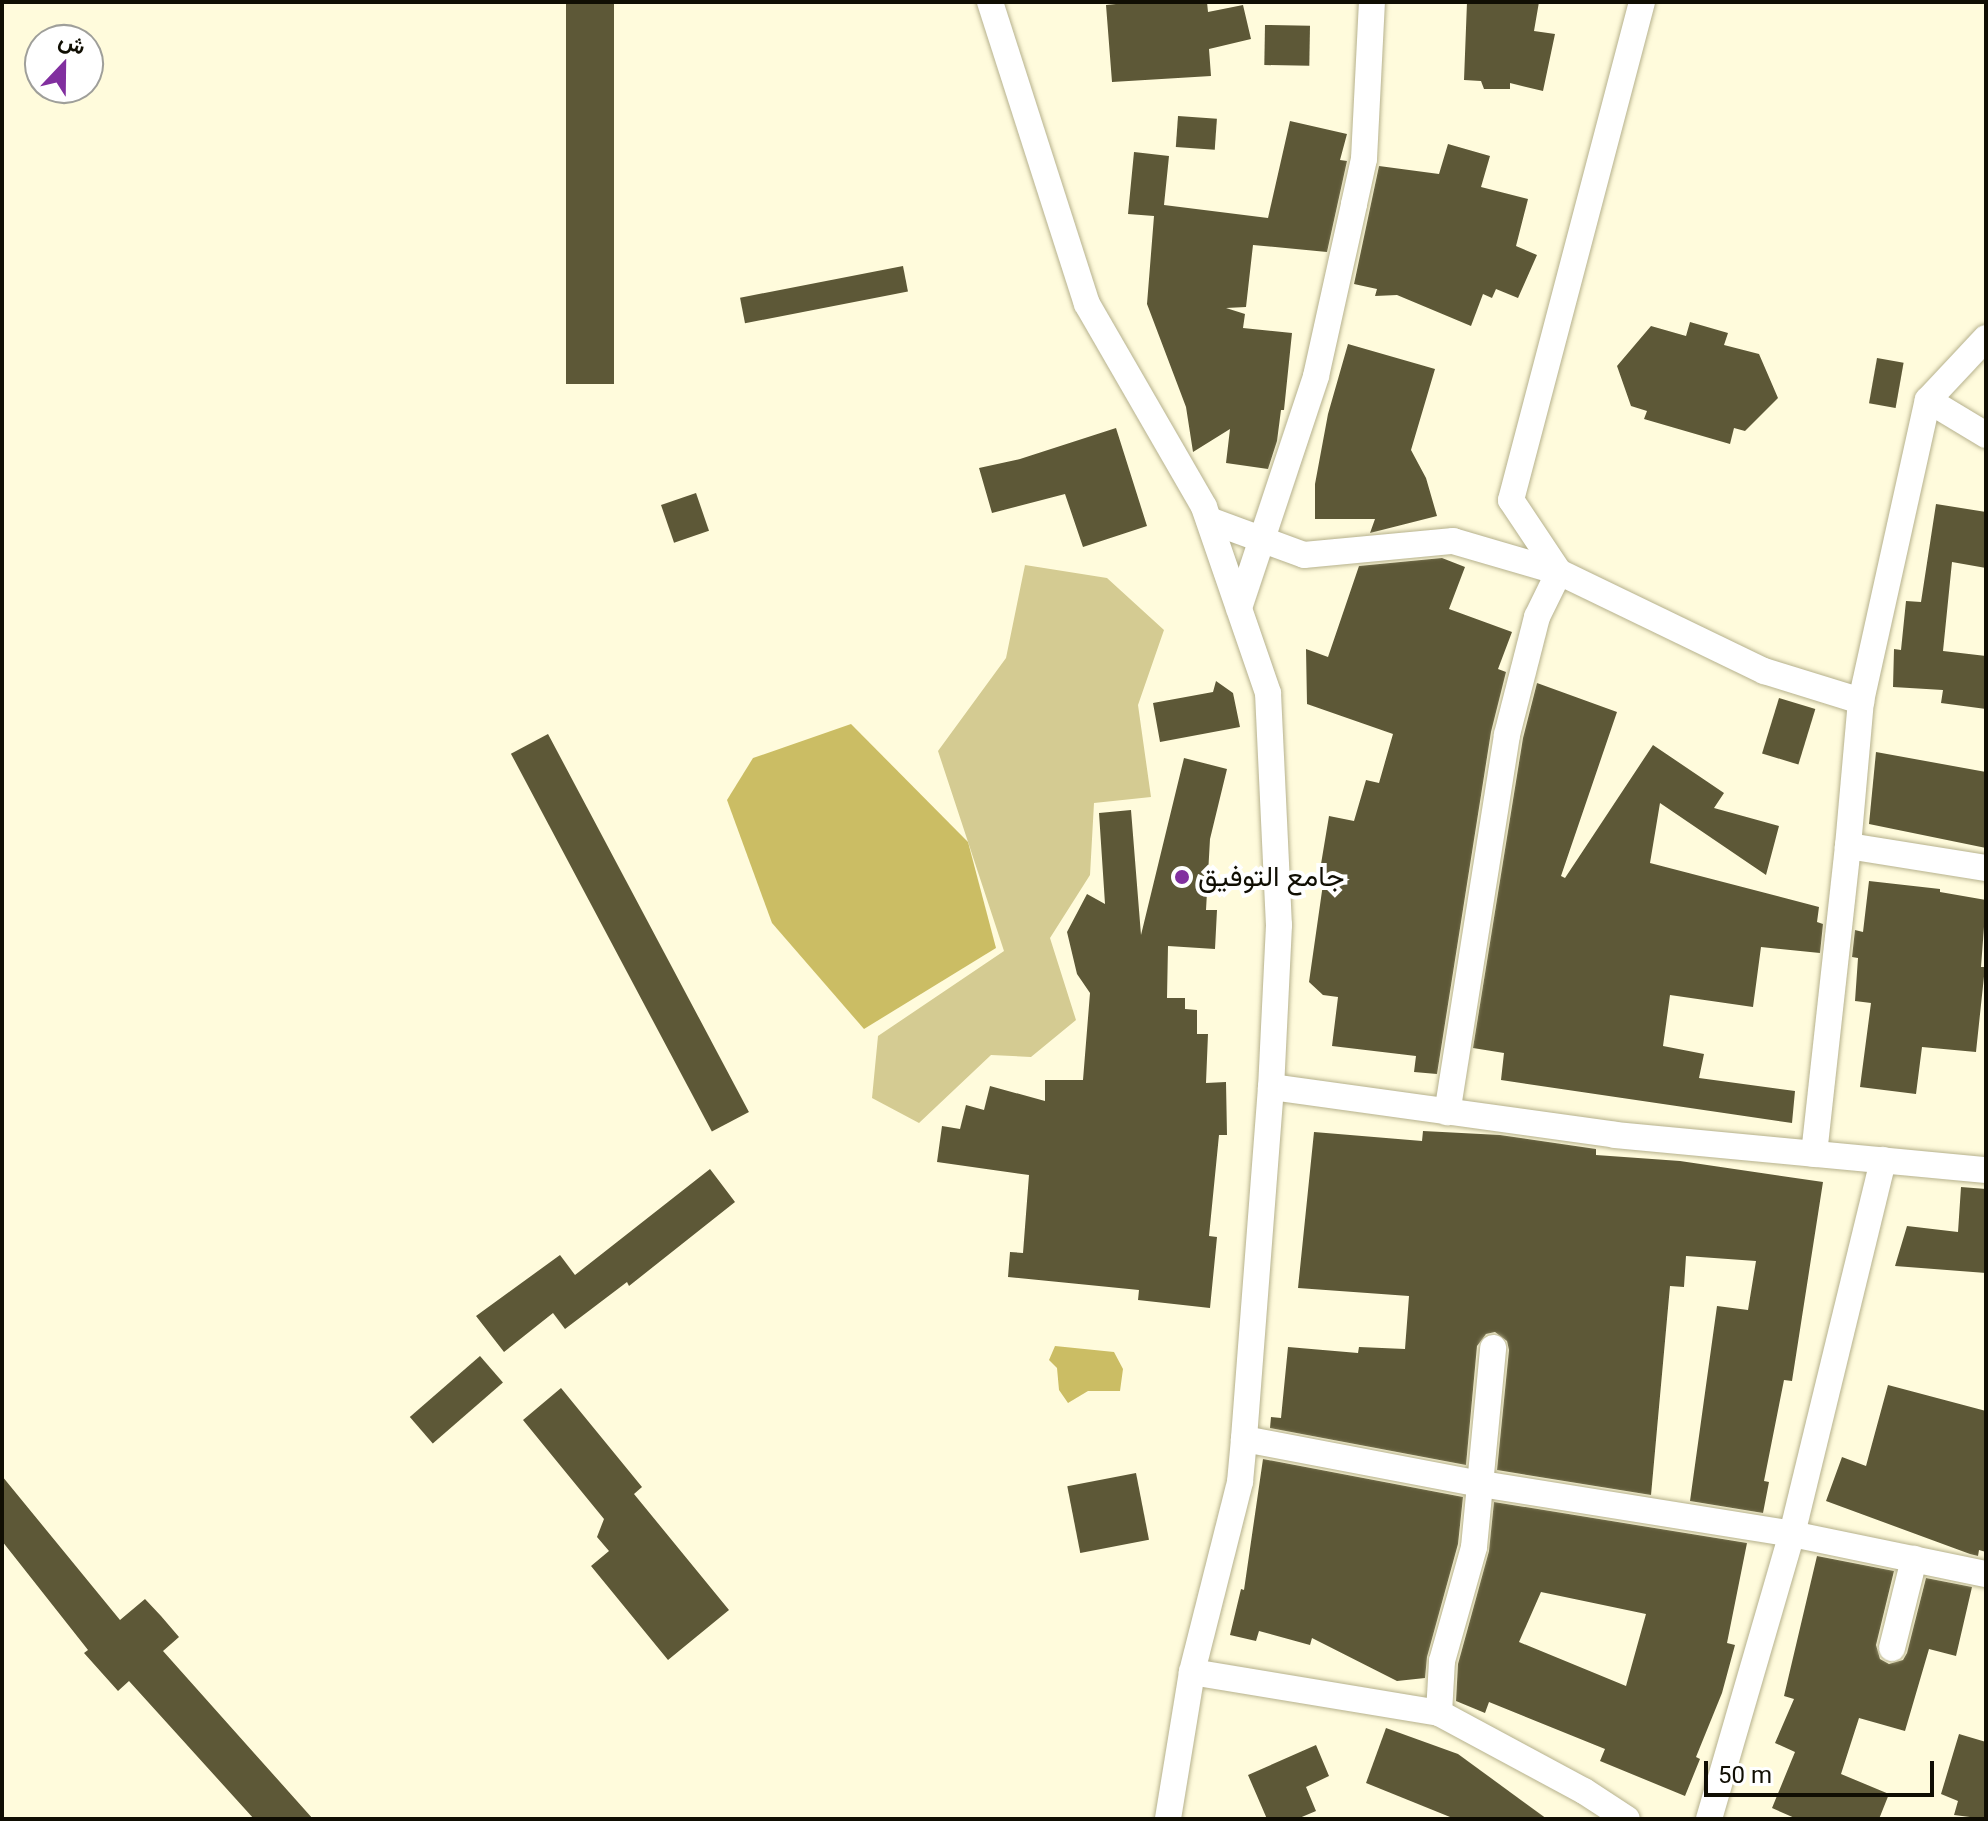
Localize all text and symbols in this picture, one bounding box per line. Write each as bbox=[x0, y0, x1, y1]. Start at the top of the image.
north arrow bbox=[24, 24, 104, 104]
text: ش bbox=[55, 27, 89, 60]
place label: جامع التوفيق bbox=[1198, 860, 1344, 894]
marker: جامع التوفيق bbox=[1173, 868, 1191, 886]
scale bar bbox=[1708, 1745, 1938, 1795]
text: 50 m bbox=[1718, 1761, 1772, 1789]

